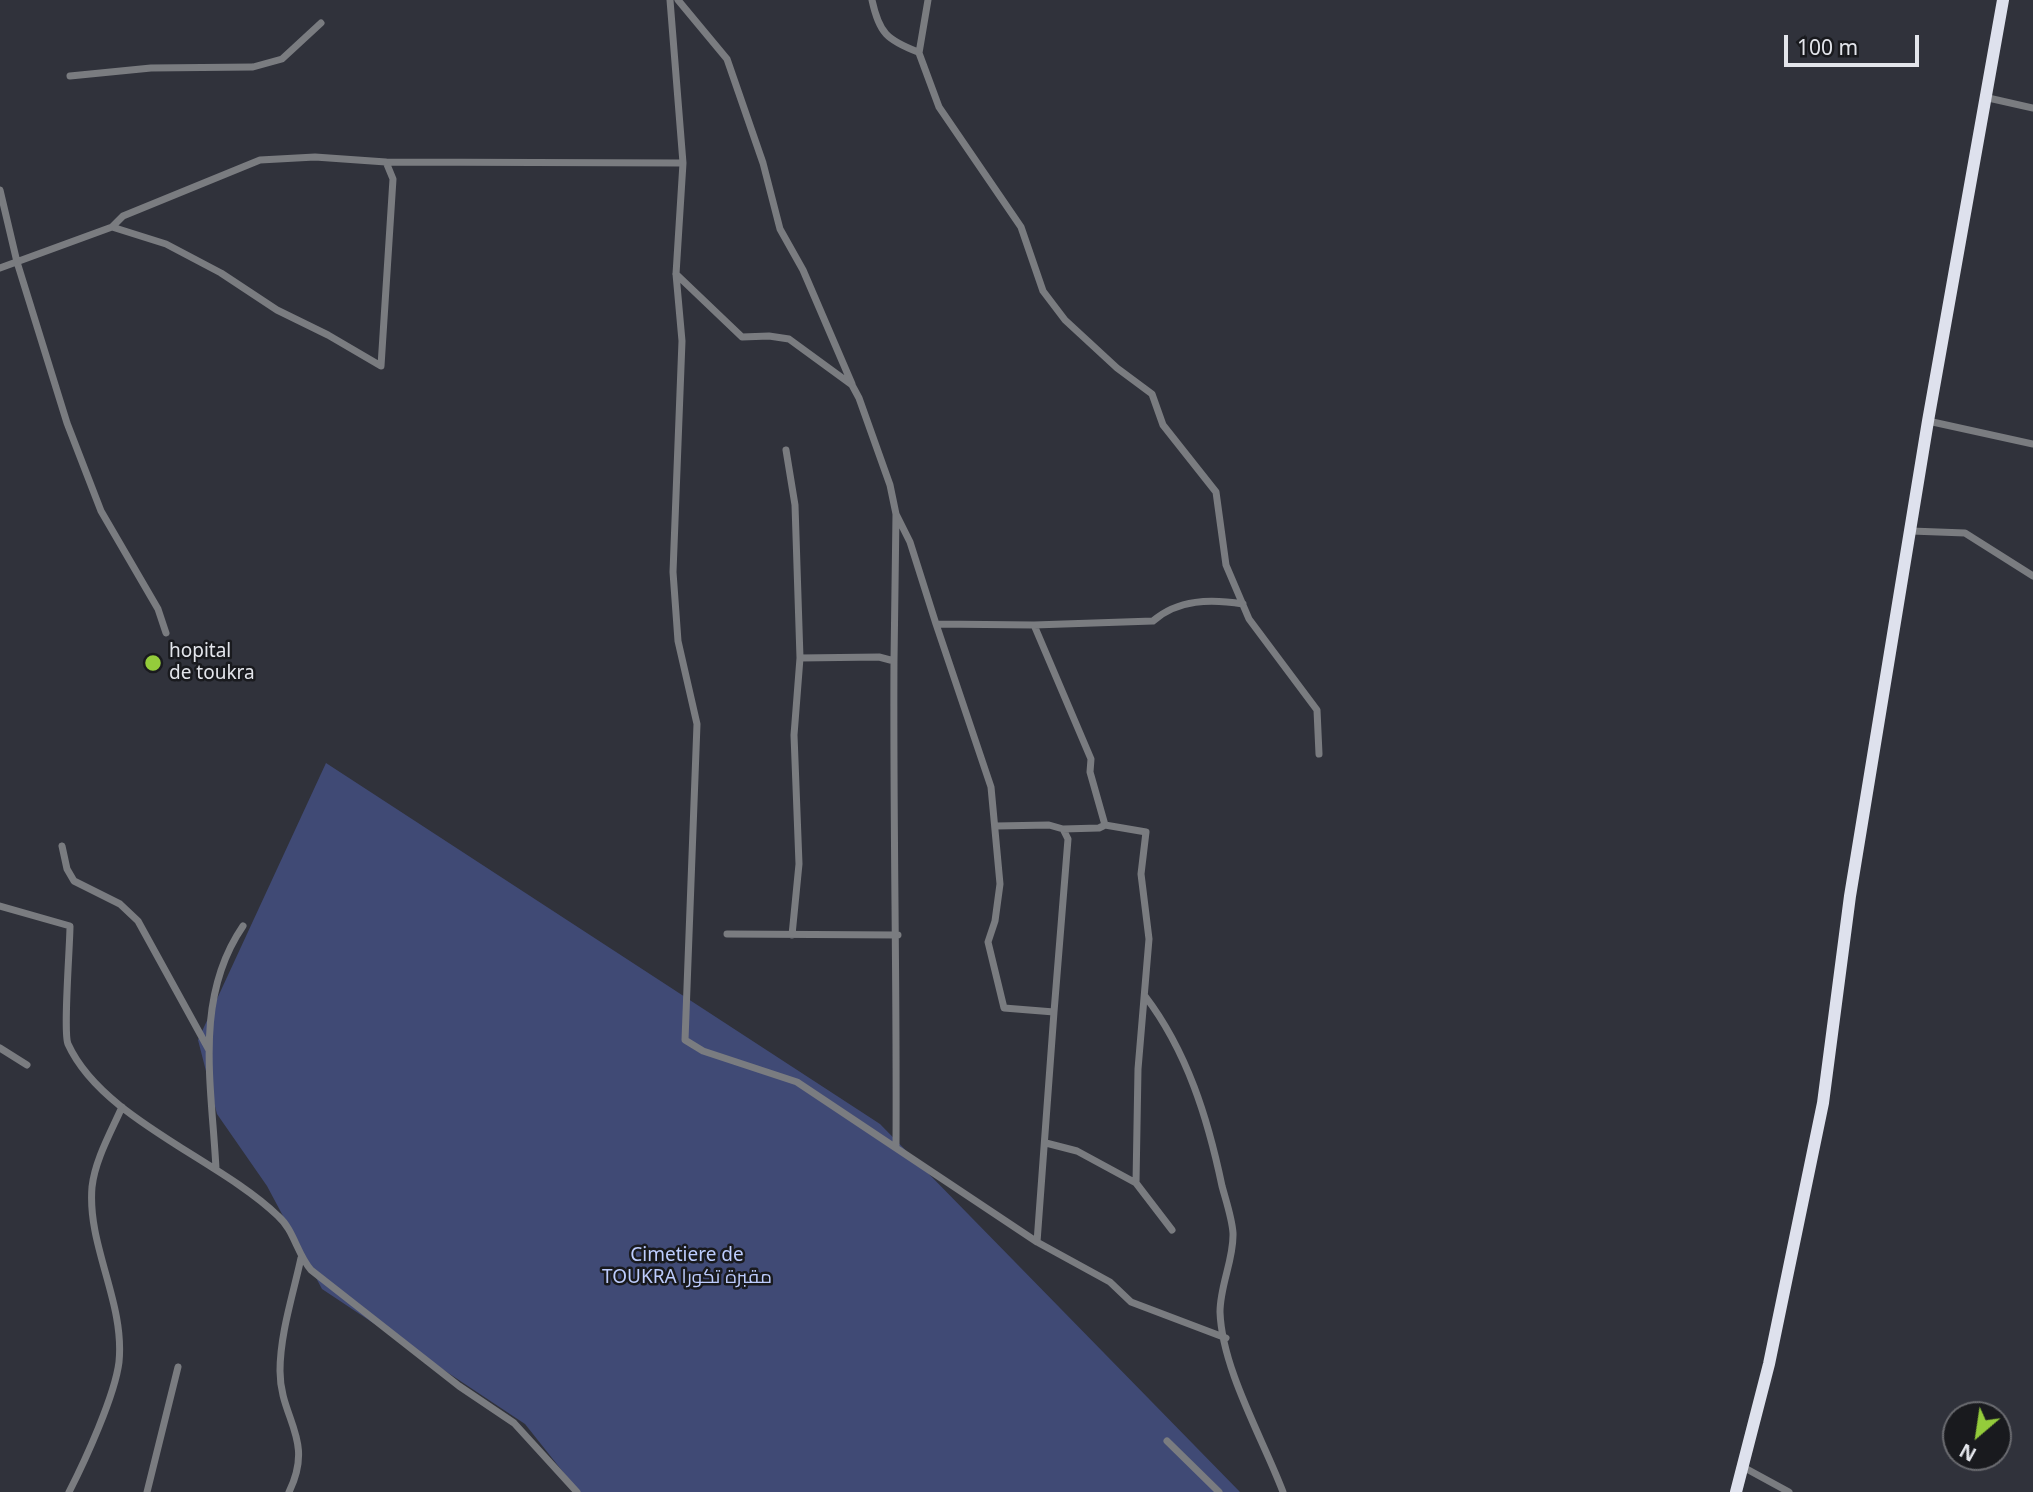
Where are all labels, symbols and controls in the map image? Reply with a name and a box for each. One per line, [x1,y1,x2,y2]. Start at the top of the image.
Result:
scale bar [1788,21,1923,65]
text: 100 m [1797,33,1858,61]
place label: hopital de toukra [169,641,255,685]
marker: hopital de toukra [143,653,163,673]
park label: Cimetiere de TOUKRA مقبرة تكورا [602,1245,772,1289]
north arrow [1942,1401,2012,1471]
text: N [1955,1438,1981,1468]

